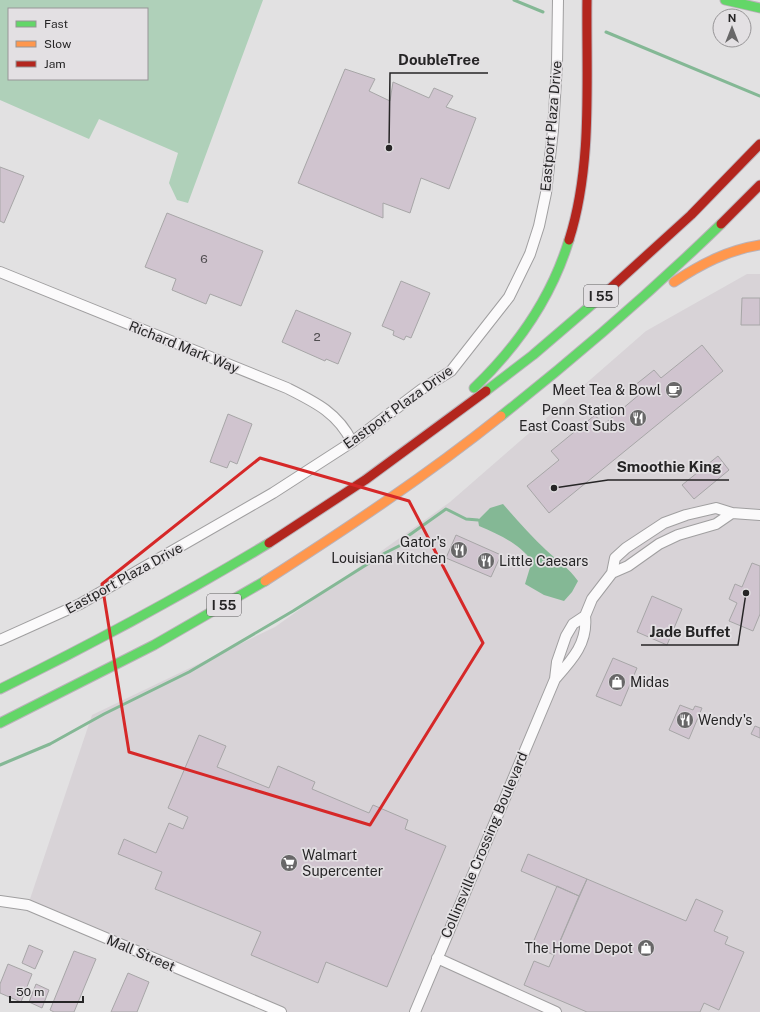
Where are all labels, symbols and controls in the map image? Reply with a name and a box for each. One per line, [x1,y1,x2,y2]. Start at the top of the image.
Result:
legend [8,8,148,80]
north arrow [712,8,752,48]
text: N [728,12,736,24]
text: Fast [44,17,69,31]
text: Slow [44,37,72,51]
callout: DoubleTree [390,46,488,73]
text: DoubleTree [398,51,480,68]
text: Jam [44,57,66,71]
street label: Eastport Plaza Drive [537,60,565,192]
house number: 6 [200,252,208,266]
road number: I 55 [584,285,618,307]
street label: Richard Mark Way [127,318,242,377]
house number: 2 [313,330,321,344]
street label: Eastport Plaza Drive [340,362,456,452]
cafe icon: Meet Tea & Bowl [664,380,684,400]
place label: Meet Tea & Bowl [552,382,661,398]
place label: Penn Station East Coast Subs [519,402,625,434]
restaurant icon: Penn Station East Coast Subs [628,408,648,428]
callout: Smoothie King [608,453,729,480]
text: Smoothie King [616,458,722,475]
place label: Gator's Louisiana Kitchen [331,534,446,566]
street label: Eastport Plaza Drive [63,539,185,617]
restaurant icon: Gator's Louisiana Kitchen [449,540,469,560]
restaurant icon: Little Caesars [476,551,496,571]
place label: Little Caesars [499,553,588,569]
road number: I 55 [207,594,241,616]
callout: Jade Buffet [641,618,738,645]
text: Jade Buffet [649,623,731,640]
shop icon: Midas [607,672,627,692]
place label: Midas [630,674,669,690]
restaurant icon: Wendy's [675,710,695,730]
place label: Wendy's [698,712,752,728]
street label: Collinsville Crossing Boulevard [437,750,531,940]
place label: Walmart Supercenter [302,847,383,879]
supermarket icon: Walmart Supercenter [279,853,299,873]
street label: Mall Street [104,931,178,975]
shop icon: The Home Depot [636,938,656,958]
place label: The Home Depot [524,940,633,956]
scale bar [10,978,83,1004]
text: 50 m [16,985,44,999]

